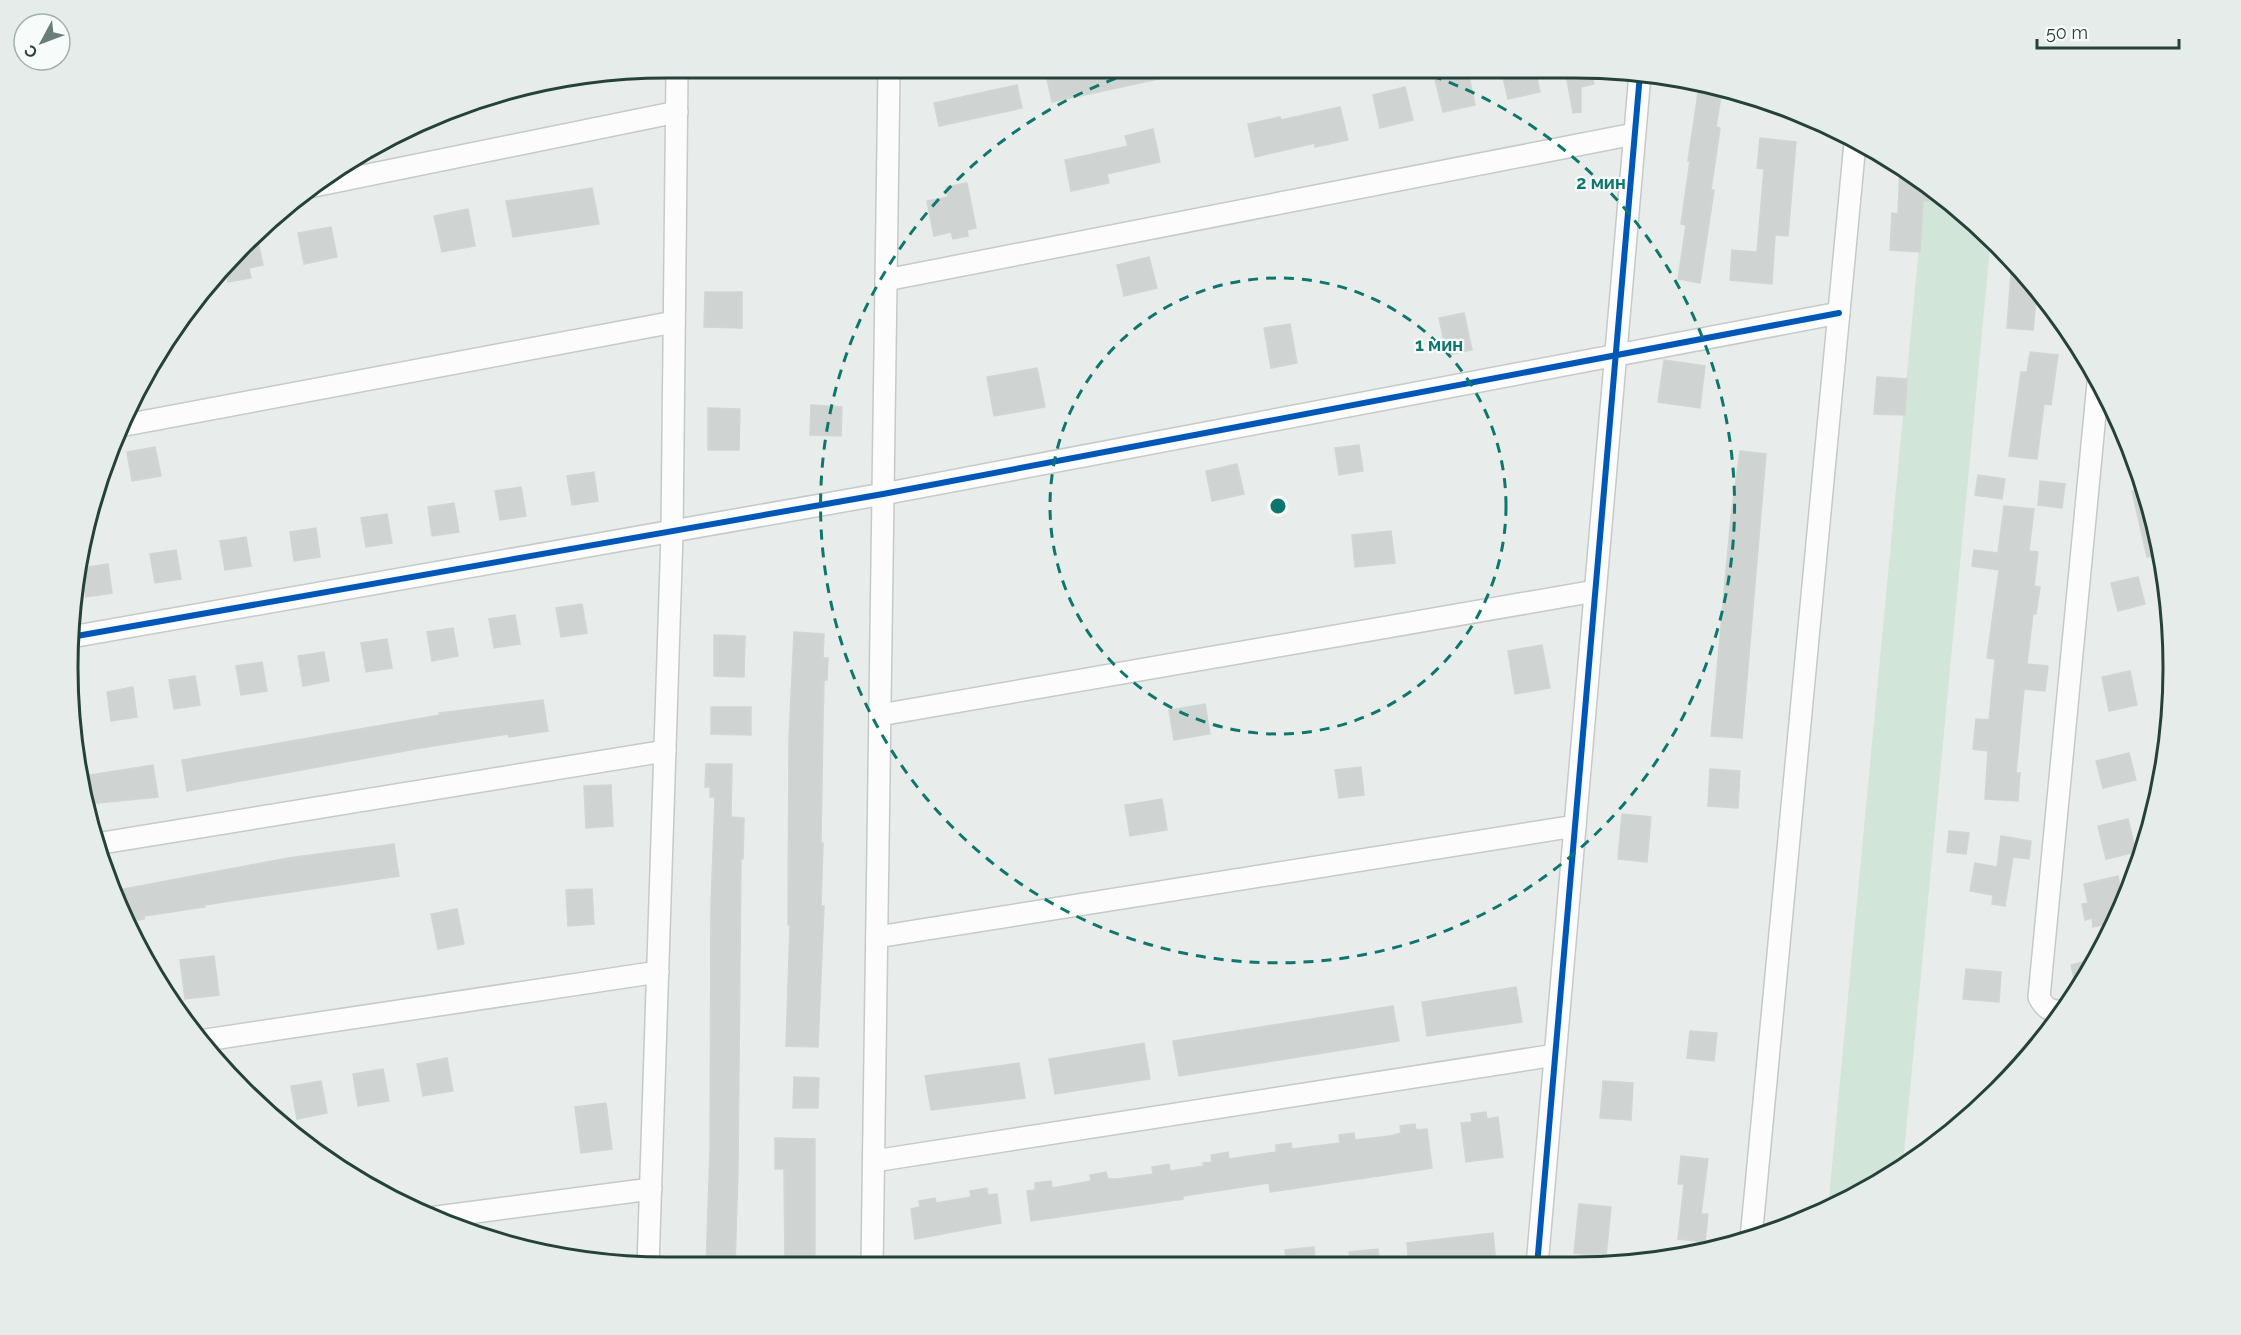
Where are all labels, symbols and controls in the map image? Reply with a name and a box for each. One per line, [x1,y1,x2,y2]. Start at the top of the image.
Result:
north arrow [12,12,72,72]
scale bar [2037,12,2180,50]
text: 50 m [2046,22,2088,43]
text: С [20,41,42,62]
text: 2 мин [1576,172,1626,193]
text: 1 мин [1415,334,1463,355]
centre of rings [1268,496,1288,516]

